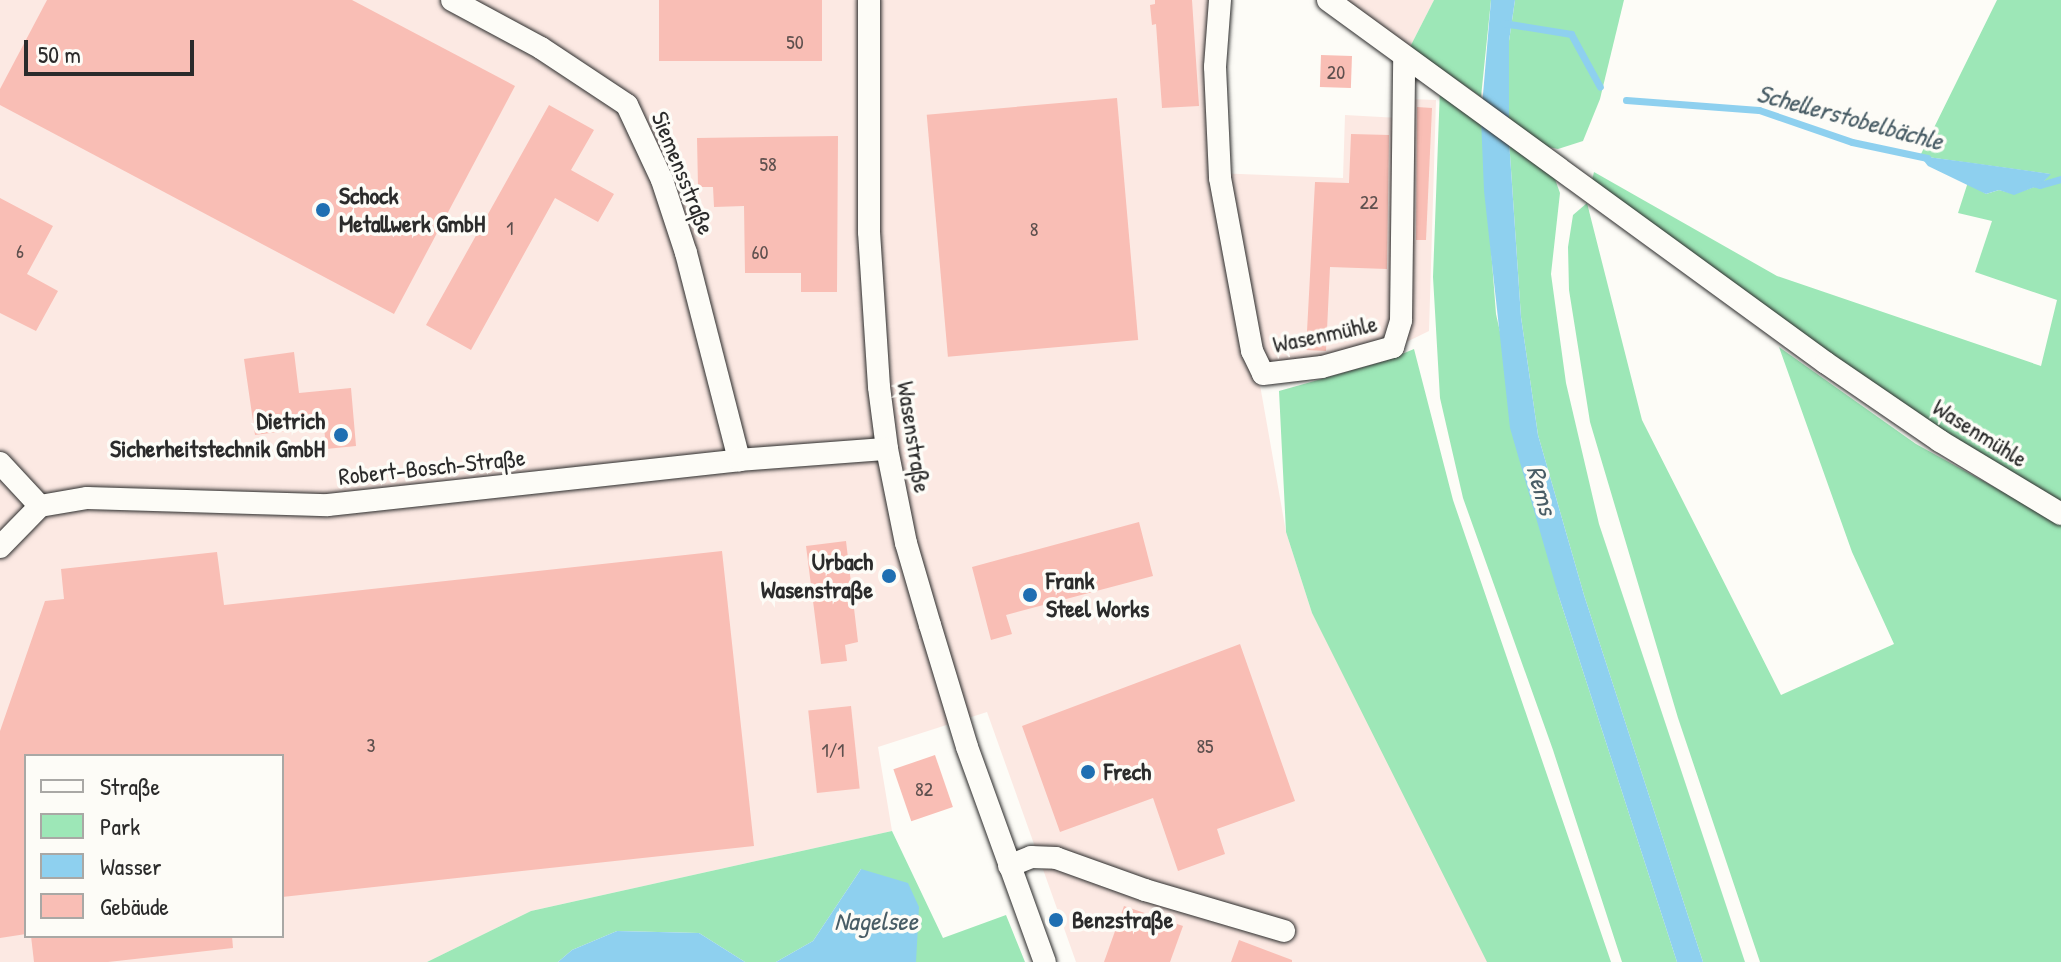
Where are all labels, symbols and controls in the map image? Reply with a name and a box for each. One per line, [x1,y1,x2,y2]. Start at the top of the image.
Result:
scale bar [28,24,198,74]
house number: 50 [786,29,804,53]
text: 50 m [38,38,81,70]
house number: 20 [1327,59,1345,83]
water label: Schellerstobelbächle [1754,77,1946,157]
street label: Siemensstraße [645,107,721,239]
house number: 58 [759,151,777,175]
place label: Schock Metallwerk GmbH [339,182,485,238]
house number: 22 [1360,189,1378,213]
marker: Schock Metallwerk GmbH [314,201,332,219]
house number: 1 [506,215,514,239]
house number: 8 [1030,216,1038,240]
house number: 6 [16,238,24,262]
house number: 60 [752,239,768,263]
street label: Wasenmühle [1270,309,1380,359]
street label: Wasenstraße [891,379,937,495]
street label: Wasenmühle [1928,393,2032,473]
place label: Dietrich Sicherheitstechnik GmbH [110,407,325,463]
marker: Dietrich Sicherheitstechnik GmbH [332,426,350,444]
street label: Robert-Bosch-Straße [337,443,527,491]
water label: Rems [1520,462,1564,518]
place label: Urbach Wasenstraße [761,548,873,604]
marker: Urbach Wasenstraße [880,567,898,585]
place label: Frank Steel Works [1046,567,1149,623]
marker: Frank Steel Works [1021,586,1039,604]
house number: 3 [367,732,375,756]
house number: 85 [1196,733,1214,757]
house number: 1/1 [822,737,844,761]
legend [24,754,284,938]
place label: Frech [1104,758,1151,786]
marker: Frech [1079,763,1097,781]
text: Straße [100,770,160,802]
house number: 82 [915,776,933,800]
text: Park [100,810,140,842]
text: Wasser [100,850,161,882]
text: Gebäude [100,890,169,922]
water label: Nagelsee [834,905,918,937]
place label: Benzstraße [1072,906,1173,934]
marker: Benzstraße [1047,911,1065,929]

